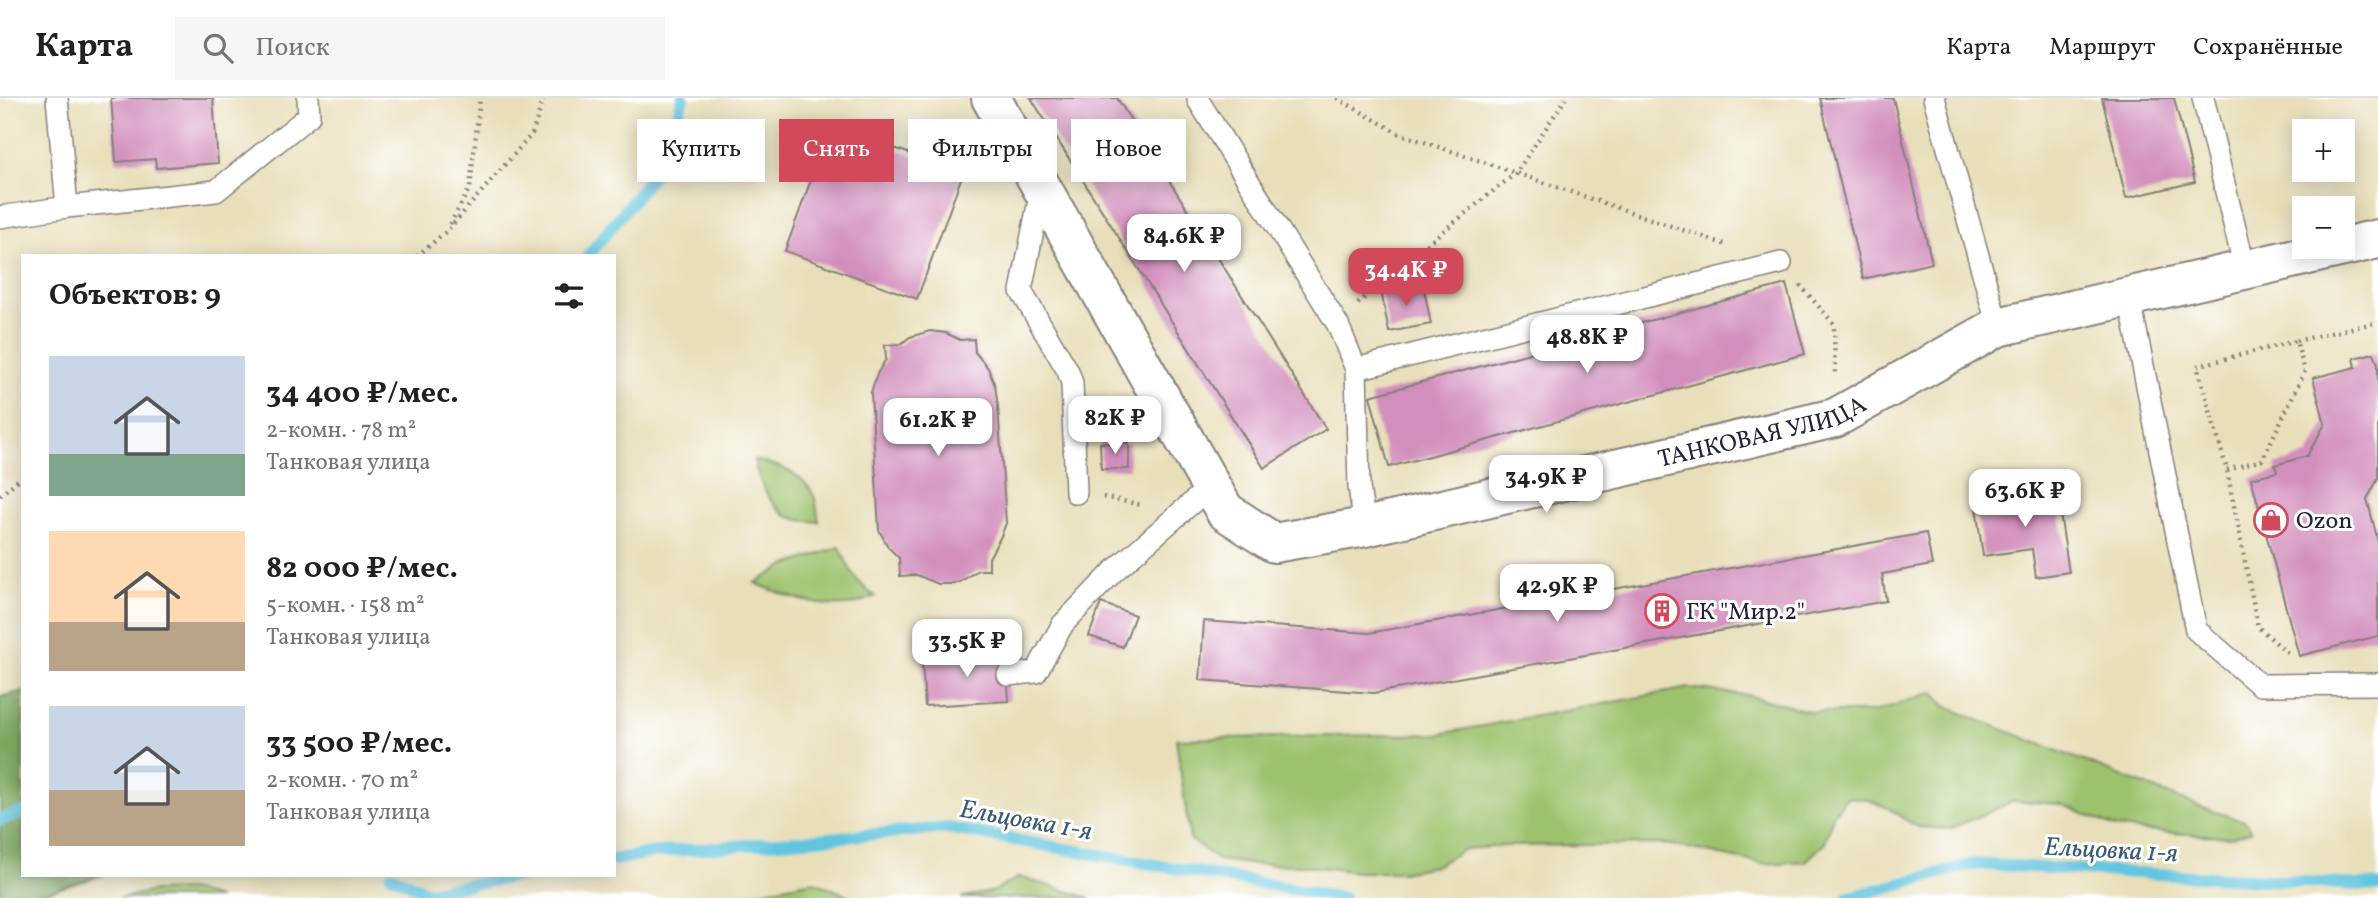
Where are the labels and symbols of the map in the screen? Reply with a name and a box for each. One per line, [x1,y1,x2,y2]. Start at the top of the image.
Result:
pin: 84.6K ₽ [1119,214,1249,274]
pin: 34.4K ₽ [1341,248,1471,308]
pin: 48.8K ₽ [1522,316,1652,375]
street label: ТАНКОВАЯ УЛИЦА [1655,389,1873,478]
pin: 82K ₽ [1066,396,1164,456]
pin: 61.2K ₽ [873,398,1003,458]
pin: 34.9K ₽ [1481,456,1611,515]
pin: 63.6K ₽ [1960,470,2090,529]
shop icon: Ozon [2252,501,2290,539]
place label: Ozon [2296,505,2353,539]
pin: 42.9K ₽ [1492,564,1622,624]
building icon: ГК "Мир.2" [1643,592,1681,630]
place label: ГК "Мир.2" [1686,596,1805,630]
pin: 33.5K ₽ [902,620,1032,679]
water label: Ельцовка 1-я [956,792,1095,850]
water label: Ельцовка 1-я [2043,830,2179,872]

